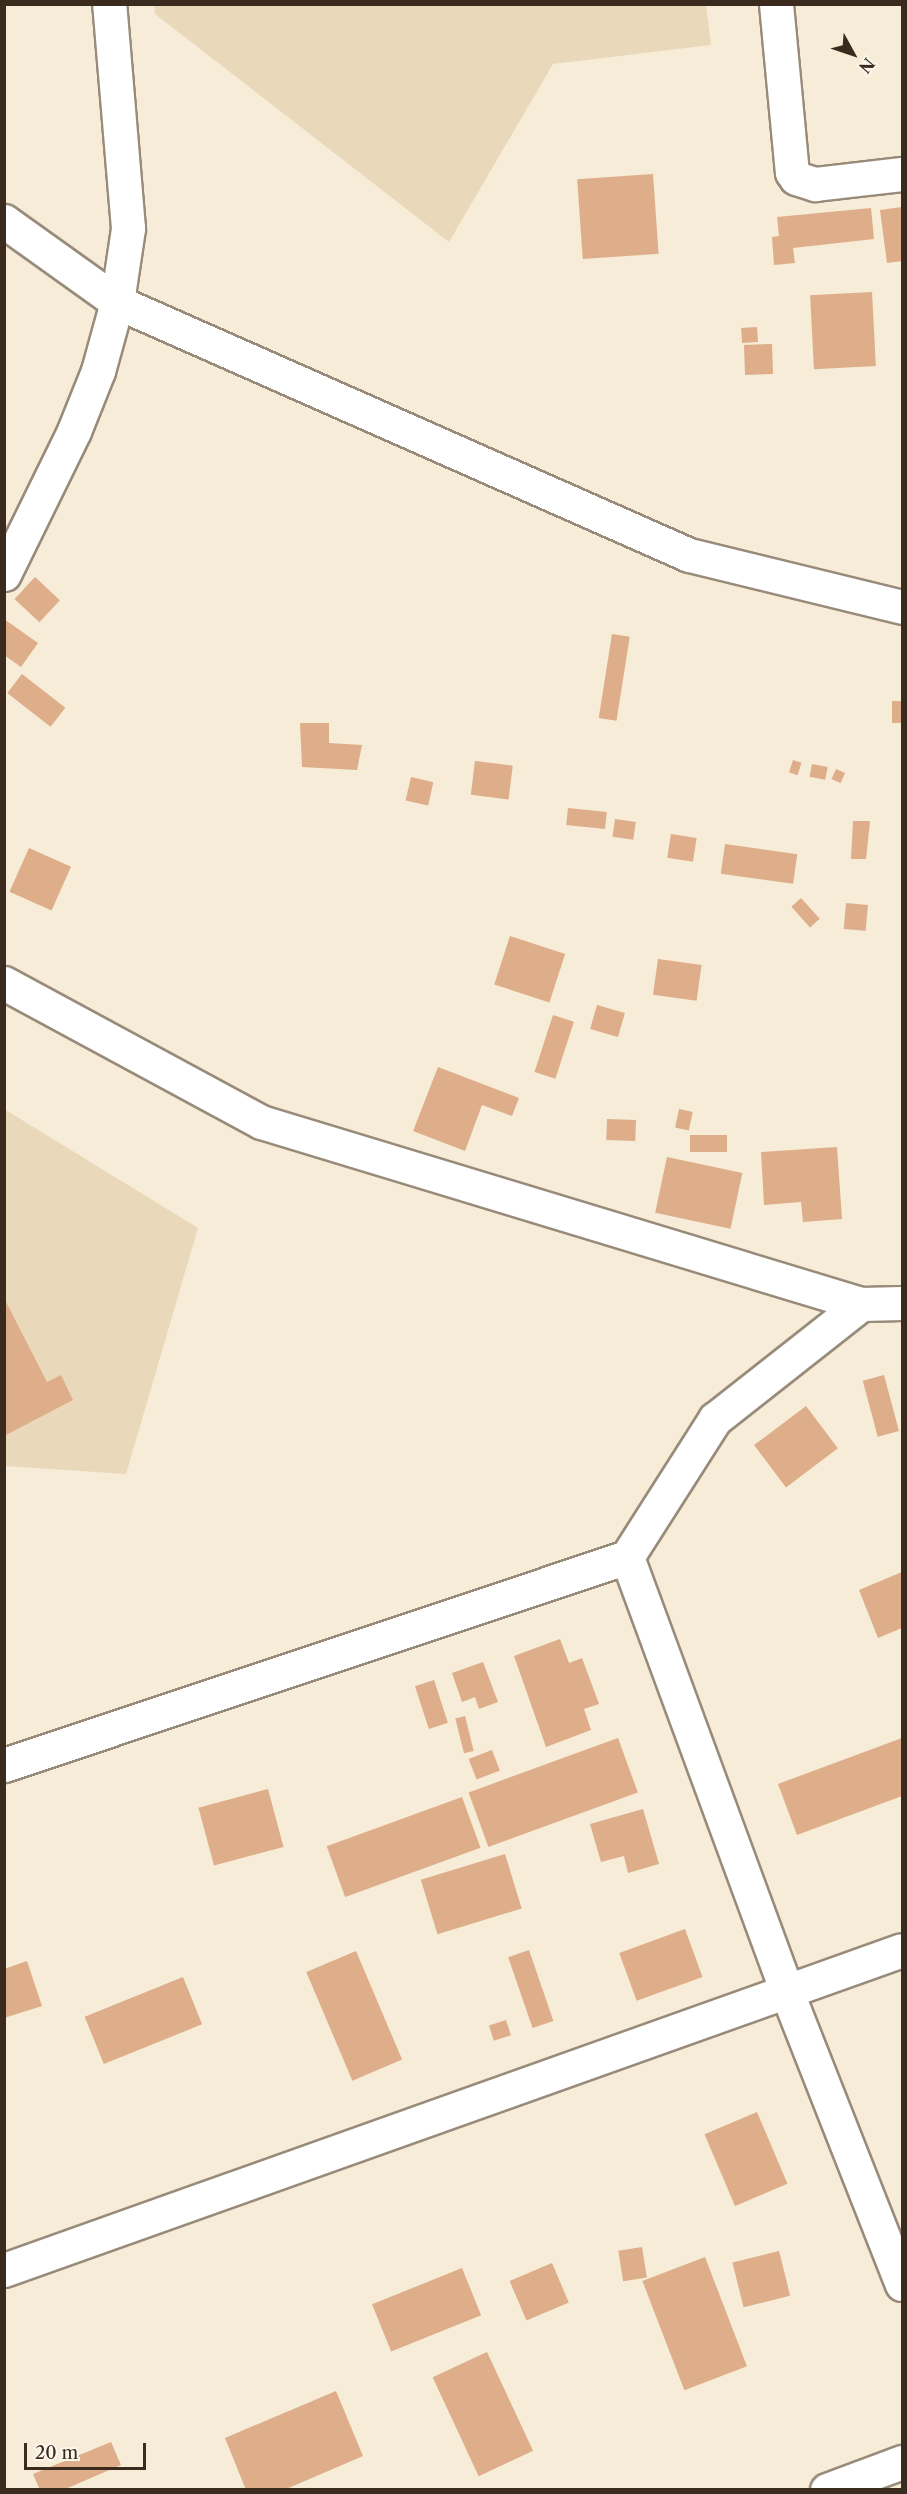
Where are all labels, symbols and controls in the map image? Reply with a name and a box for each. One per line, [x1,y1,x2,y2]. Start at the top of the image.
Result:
north arrow [823,24,883,84]
text: N [855,54,879,77]
scale bar [27,2431,148,2469]
text: 20 m [35,2442,78,2464]

